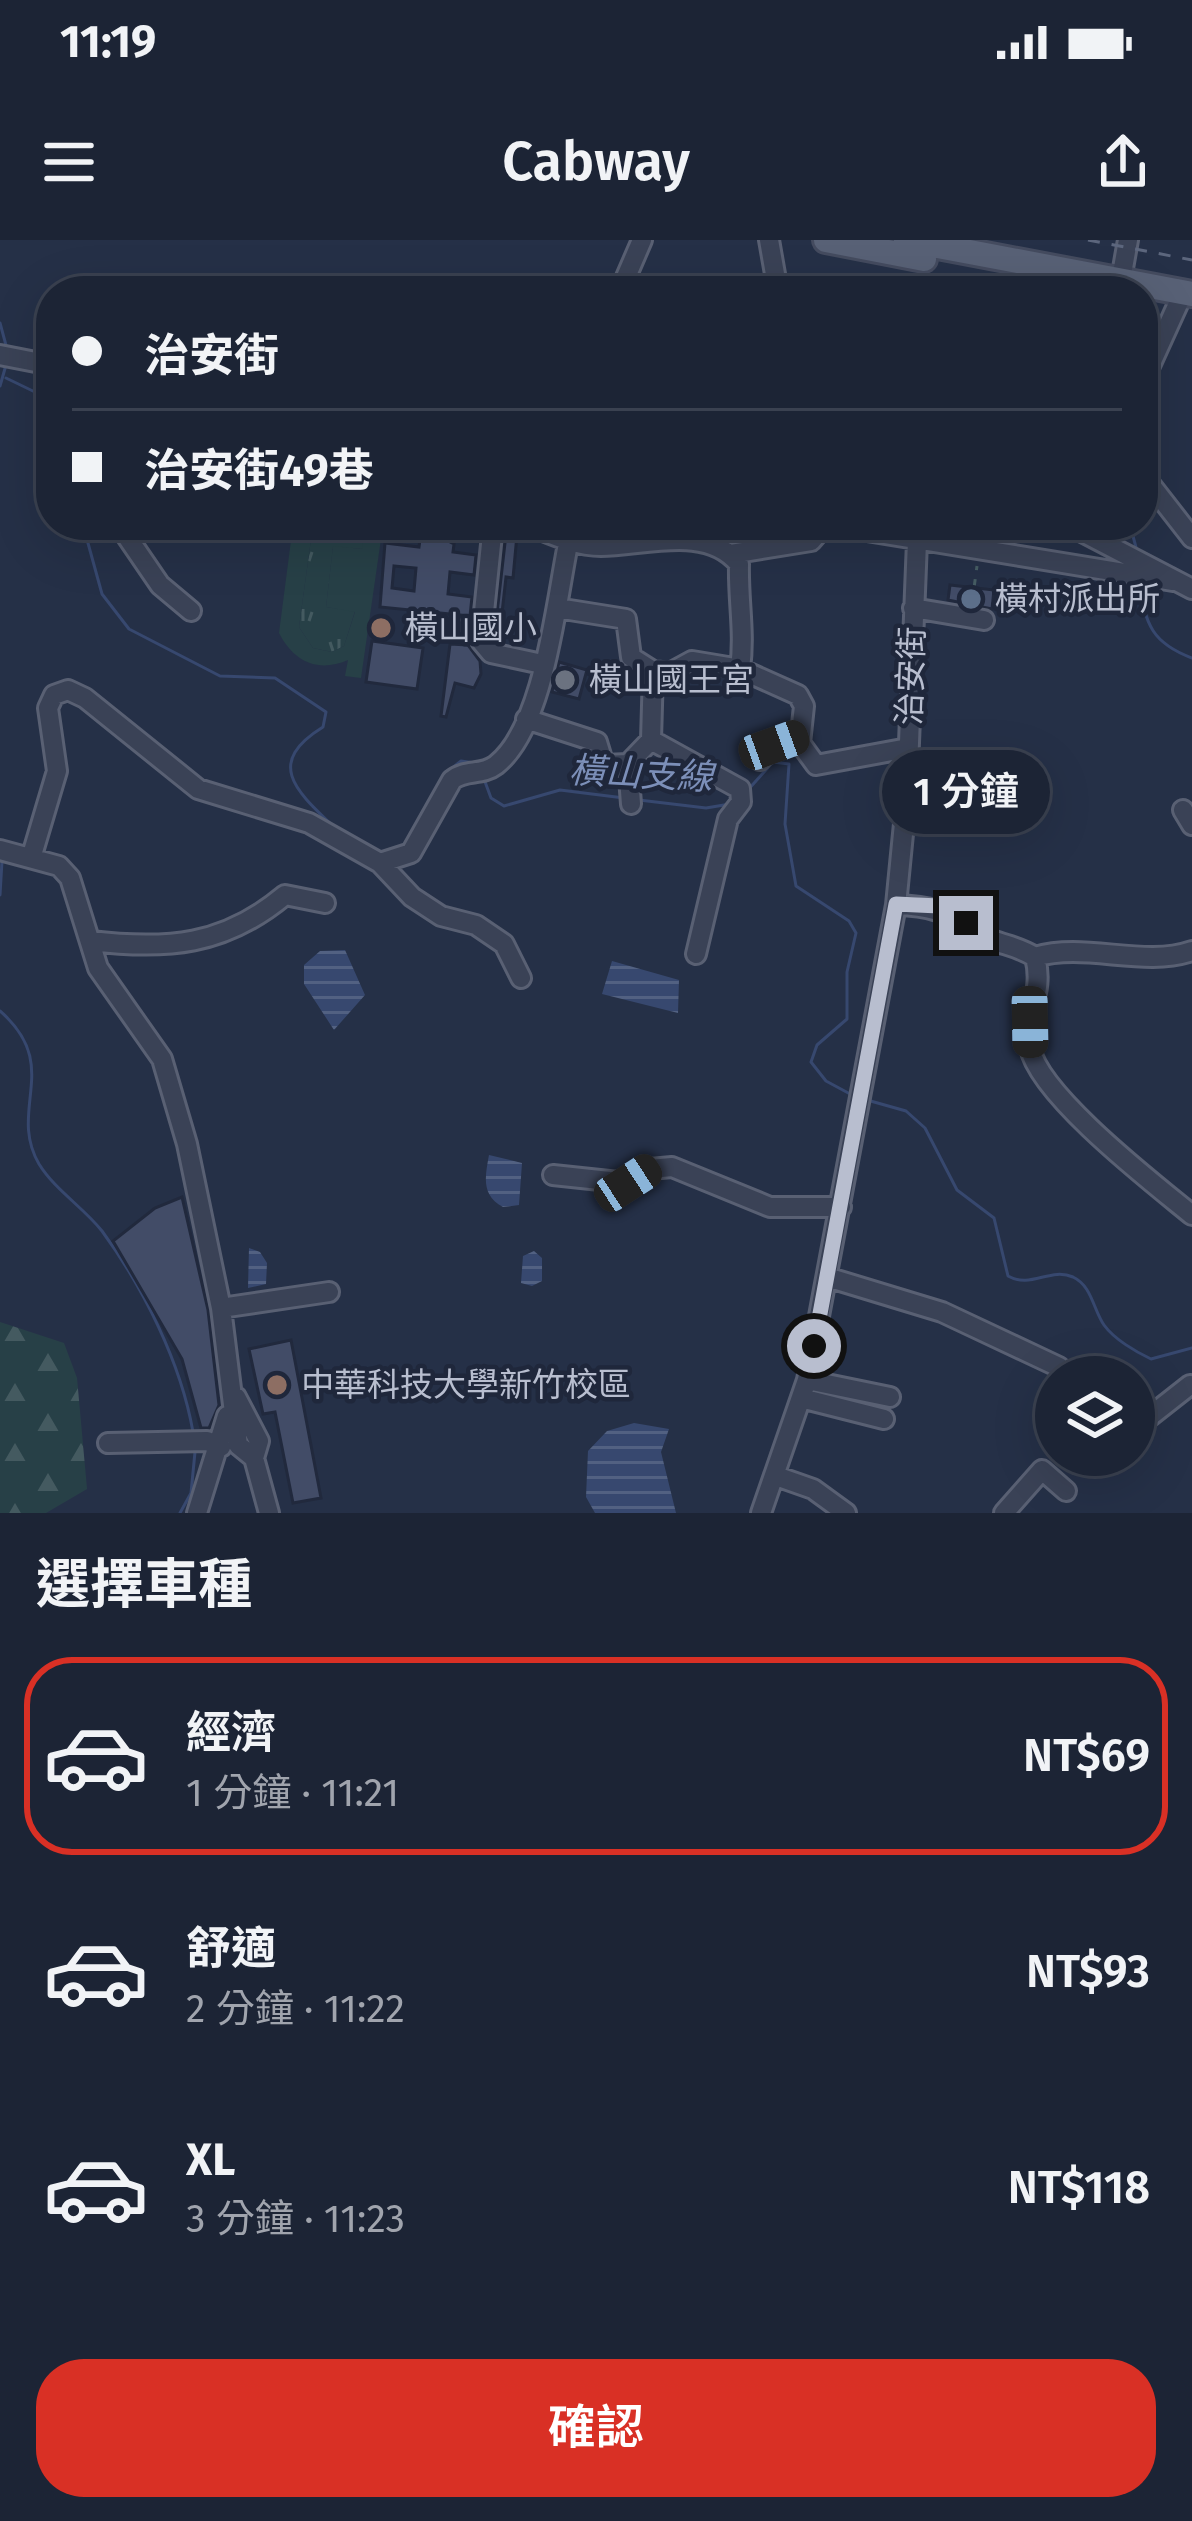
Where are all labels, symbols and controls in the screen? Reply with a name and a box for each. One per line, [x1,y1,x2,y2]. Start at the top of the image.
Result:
text: 11:19 [60,15,156,69]
icon: menu [36,129,102,195]
icon: share [1090,129,1156,195]
text: Cabway [502,130,690,194]
text: 治安街 [144,329,279,383]
text: 治安街49巷 [144,444,374,498]
place label: 橫村派出所 [995,579,1160,619]
marker: 橫村派出所 [958,586,984,612]
place label: 橫山國小 [405,608,537,648]
marker: 橫山國小 [368,615,394,641]
street label: 治安街 [889,626,933,726]
place label: 橫山國王宮 [589,660,754,700]
marker: 橫山國王宮 [552,667,578,693]
car [734,716,814,774]
water label: 橫山支線 [568,748,718,800]
callout: 1 分鐘 [882,749,1050,833]
text: 1 分鐘 [913,769,1019,815]
route end [939,896,993,950]
car [1011,986,1049,1058]
car [588,1148,668,1218]
route start [787,1319,841,1373]
map controls [1035,1356,1155,1476]
button: layers [1035,1356,1155,1476]
place label: 中華科技大學新竹校區 [301,1365,631,1405]
marker: 中華科技大學新竹校區 [264,1372,290,1398]
text: 選擇車種 [36,1553,252,1617]
icon: car [42,1702,150,1810]
text: 經濟 [186,1706,276,1760]
text: NT$69 [1023,1729,1150,1783]
text: 1 分鐘 · 11:21 [186,1770,399,1816]
icon: car [42,1918,150,2026]
text: 舒適 [186,1922,276,1976]
text: NT$93 [1026,1945,1150,1999]
text: 2 分鐘 · 11:22 [186,1986,405,2032]
text: XL [186,2133,235,2187]
icon: car [42,2134,150,2242]
text: NT$118 [1008,2161,1150,2215]
text: 3 分鐘 · 11:23 [186,2196,405,2242]
button: 確認 [36,2359,1156,2497]

